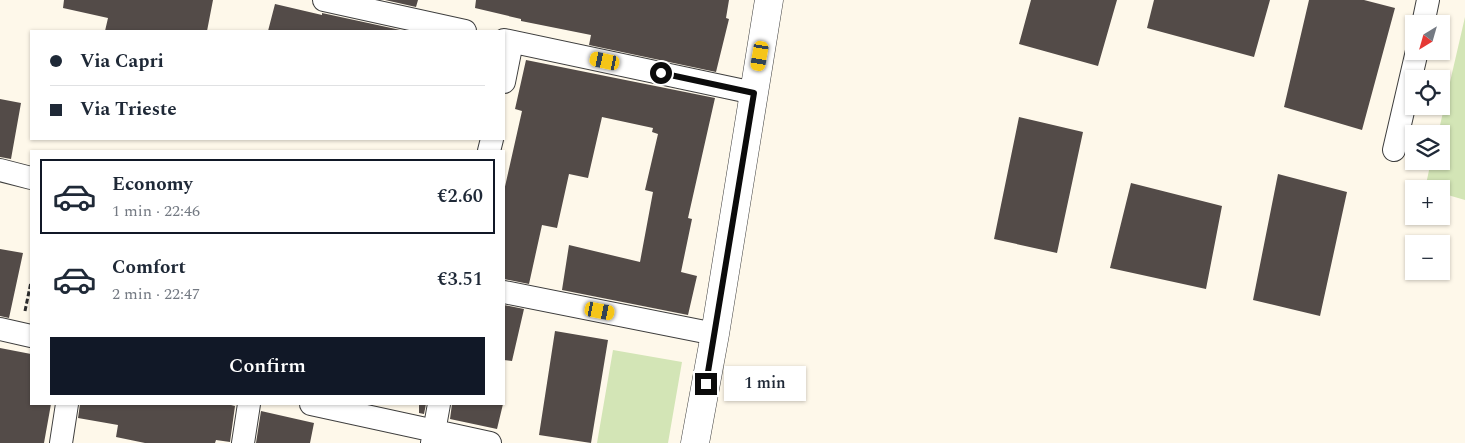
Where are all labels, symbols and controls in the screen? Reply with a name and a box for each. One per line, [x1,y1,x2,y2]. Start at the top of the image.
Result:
north arrow [1405,15,1450,60]
map controls [1405,15,1450,280]
car [750,40,769,72]
text: Via Capri [80,47,164,76]
car [588,51,621,71]
route start [650,62,672,84]
button: locate [1405,70,1450,115]
text: Via Trieste [80,95,177,124]
button: layers [1405,125,1450,170]
text: Economy [112,170,193,199]
icon: car [52,174,97,219]
button: + [1405,180,1450,225]
text: €2.60 [437,182,483,211]
text: 1 min · 22:46 [112,199,200,223]
button: − [1405,235,1450,280]
text: Comfort [112,253,186,282]
icon: car [52,257,97,302]
text: €3.51 [437,265,483,294]
text: 2 min · 22:47 [112,282,200,306]
car [583,301,616,321]
button: Confirm [50,337,485,395]
callout: 1 min [724,366,806,402]
text: 1 min [744,371,786,395]
route end [695,373,717,395]

